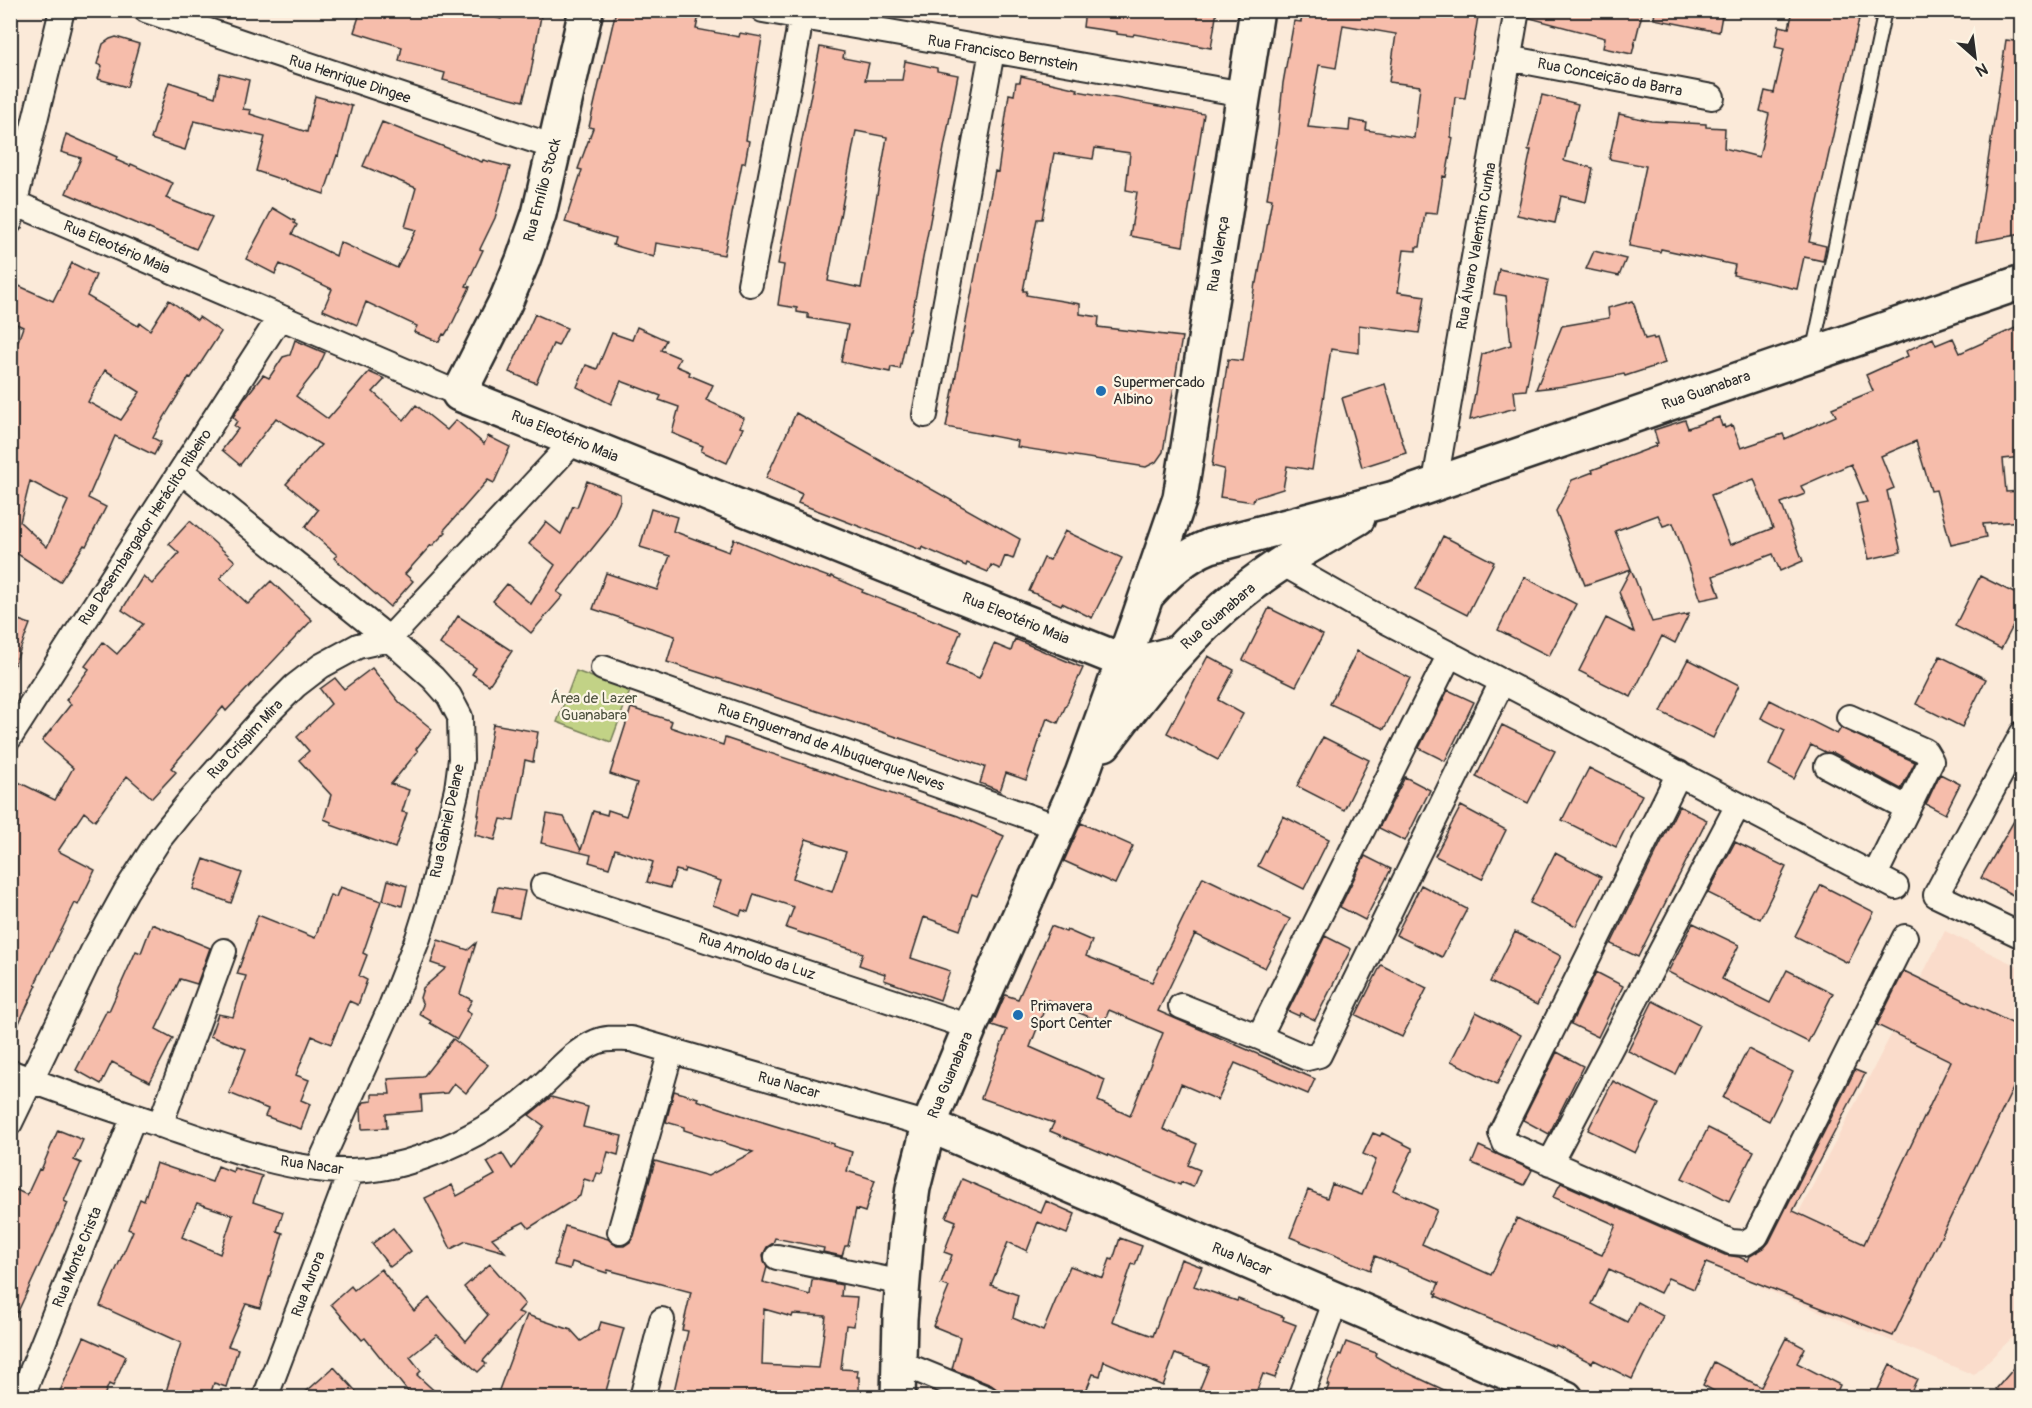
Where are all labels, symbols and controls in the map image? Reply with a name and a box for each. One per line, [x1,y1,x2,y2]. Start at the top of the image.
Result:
north arrow [1945,27,2005,87]
street label: Rua Francisco Bernstein [926,31,1080,76]
street label: Rua Henrique Dingee [287,51,414,108]
street label: Rua Conceição da Barra [1536,54,1684,101]
text: N [1972,58,1991,81]
street label: Rua Emílio Stock [520,136,566,244]
street label: Rua Álvaro Valentim Cunha [1452,161,1501,331]
street label: Rua Valença [1203,215,1234,293]
street label: Rua Eleotério Maia [61,216,173,278]
street label: Rua Guanabara [1659,366,1753,415]
place label: Supermercado Albino [1113,373,1205,409]
marker: Supermercado Albino [1094,384,1108,398]
street label: Rua Eleotério Maia [508,406,621,467]
street label: Rua Desembargador Heráclito Ribeiro [75,426,216,629]
street label: Rua Guanabara [1177,579,1260,654]
street label: Rua Eleotério Maia [959,588,1072,649]
park label: Área de Lazer Guanabara [551,689,638,725]
street label: Rua Crispim Mira [204,695,287,783]
street label: Rua Enguerrand de Albuquerque Neves [715,700,947,795]
street label: Rua Gabriel Delane [426,762,469,880]
street label: Rua Arnoldo da Luz [696,929,818,984]
place label: Primavera Sport Center [1030,997,1113,1033]
marker: Primavera Sport Center [1011,1008,1025,1022]
street label: Rua Guanabara [924,1029,977,1122]
street label: Rua Nacar [756,1068,823,1104]
street label: Rua Nacar [279,1152,345,1179]
street label: Rua Monte Crista [49,1204,106,1310]
street label: Rua Nacar [1209,1238,1275,1281]
street label: Rua Aurora [287,1249,330,1320]

